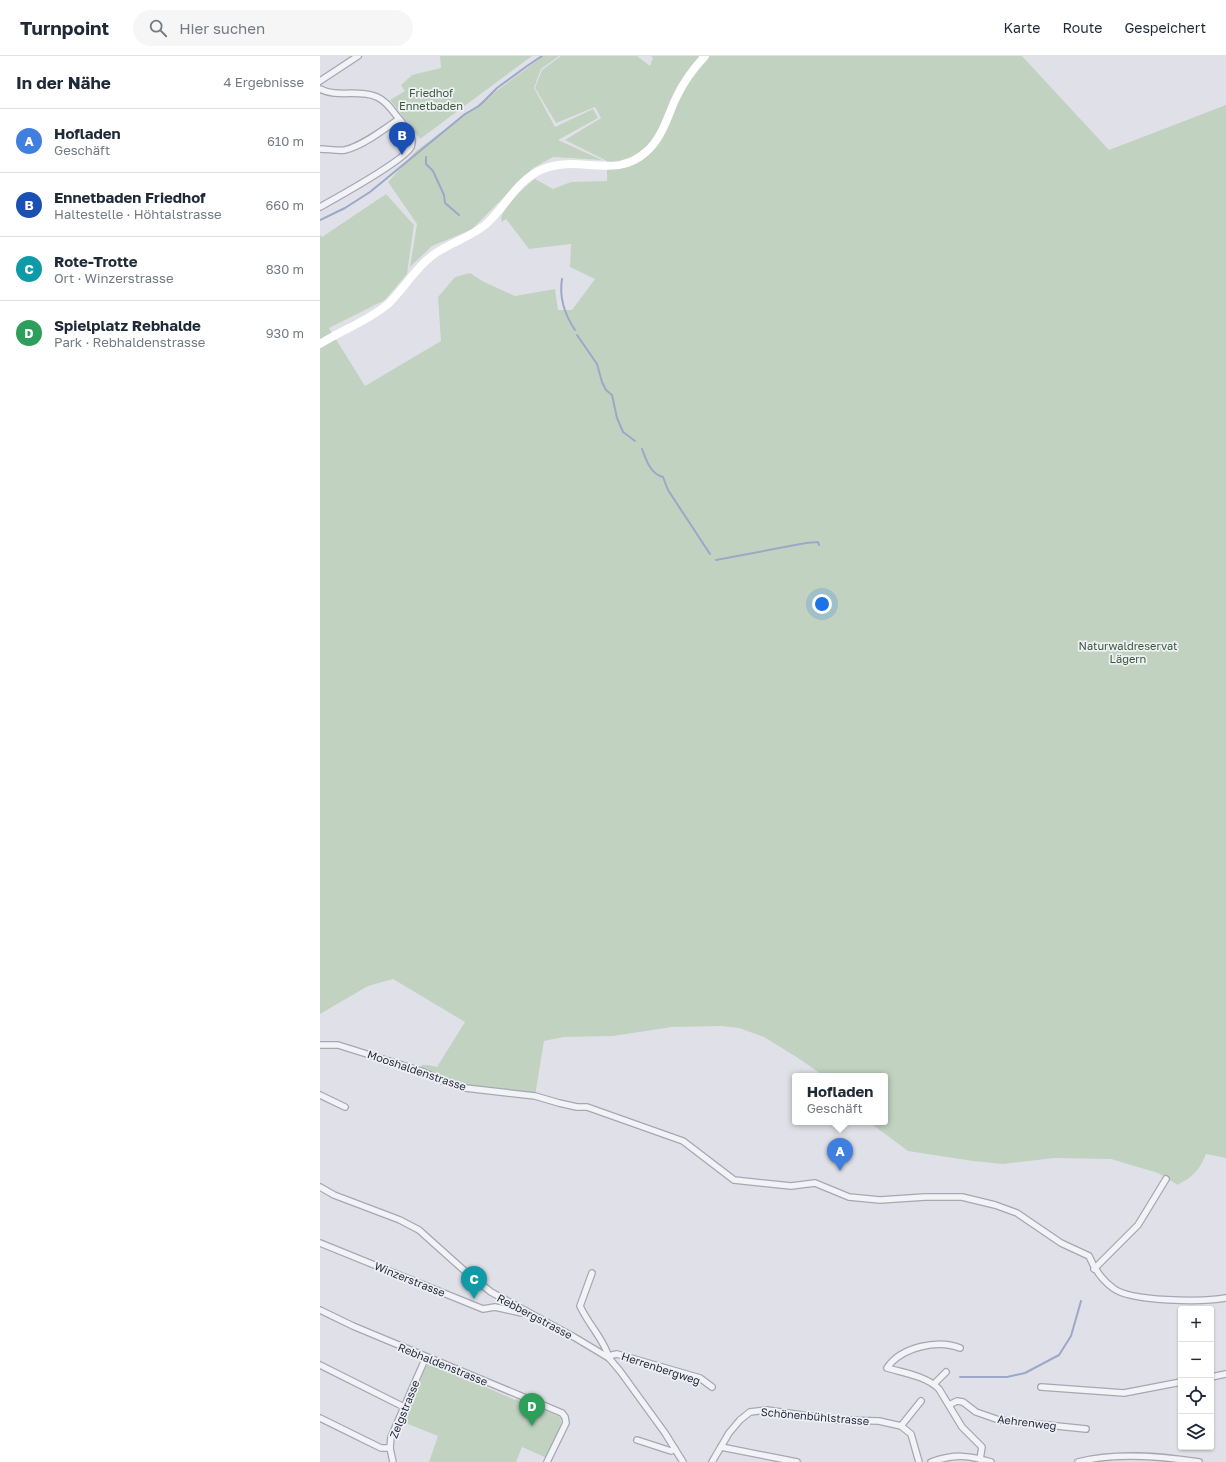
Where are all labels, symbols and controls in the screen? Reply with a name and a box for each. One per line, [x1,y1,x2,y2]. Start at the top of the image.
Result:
search box [133,10,413,46]
text: Turnpoint [20,16,109,39]
icon: search [147,17,169,39]
text: Hier suchen [179,19,265,37]
text: Karte [1004,19,1040,36]
text: Route [1062,19,1102,36]
text: Gespeichert [1124,19,1206,36]
text: In der Nähe [16,72,111,93]
text: 4 Ergebnisse [224,74,304,90]
park label: Friedhof Ennetbaden [399,86,463,112]
pin: B [389,122,415,155]
text: Hofladen [54,124,121,142]
text: A [24,133,34,149]
text: 610 m [267,133,304,149]
text: Geschäft [54,142,110,158]
text: Ennetbaden Friedhof [54,188,206,206]
text: B [24,197,34,213]
text: 660 m [265,197,304,213]
text: Haltestelle · Höhtalstrasse [54,206,222,222]
text: Rote-Trotte [54,252,138,270]
text: C [24,261,34,277]
text: 830 m [266,261,304,277]
text: Ort · Winzerstrasse [54,270,173,286]
text: Spielplatz Rebhalde [54,316,201,334]
text: D [24,325,34,341]
text: 930 m [266,325,304,341]
text: Park · Rebhaldenstrasse [54,334,205,350]
your location [812,594,832,614]
park label: Naturwaldreservat Lägern [1079,639,1177,665]
street label: Mooshaldenstrasse [366,1047,468,1093]
popup [792,1073,888,1125]
text: Hofladen [807,1082,873,1100]
text: Geschäft [807,1100,863,1116]
pin: A [827,1138,853,1171]
street label: Winzerstrasse [373,1259,447,1299]
pin: C [461,1266,487,1299]
street label: Rebbergstrasse [495,1291,575,1341]
map controls [1178,1306,1214,1450]
button: + [1178,1306,1214,1342]
street label: Rebhaldenstrasse [396,1340,490,1388]
button: − [1178,1342,1214,1378]
street label: Herrenbergweg [620,1349,702,1387]
street label: Zelgstrasse [386,1378,422,1440]
button: locate [1178,1378,1214,1414]
pin: D [519,1393,545,1426]
street label: Schönenbühlstrasse [760,1405,870,1427]
street label: Aehrenweg [997,1412,1057,1432]
button: layers [1178,1414,1214,1450]

